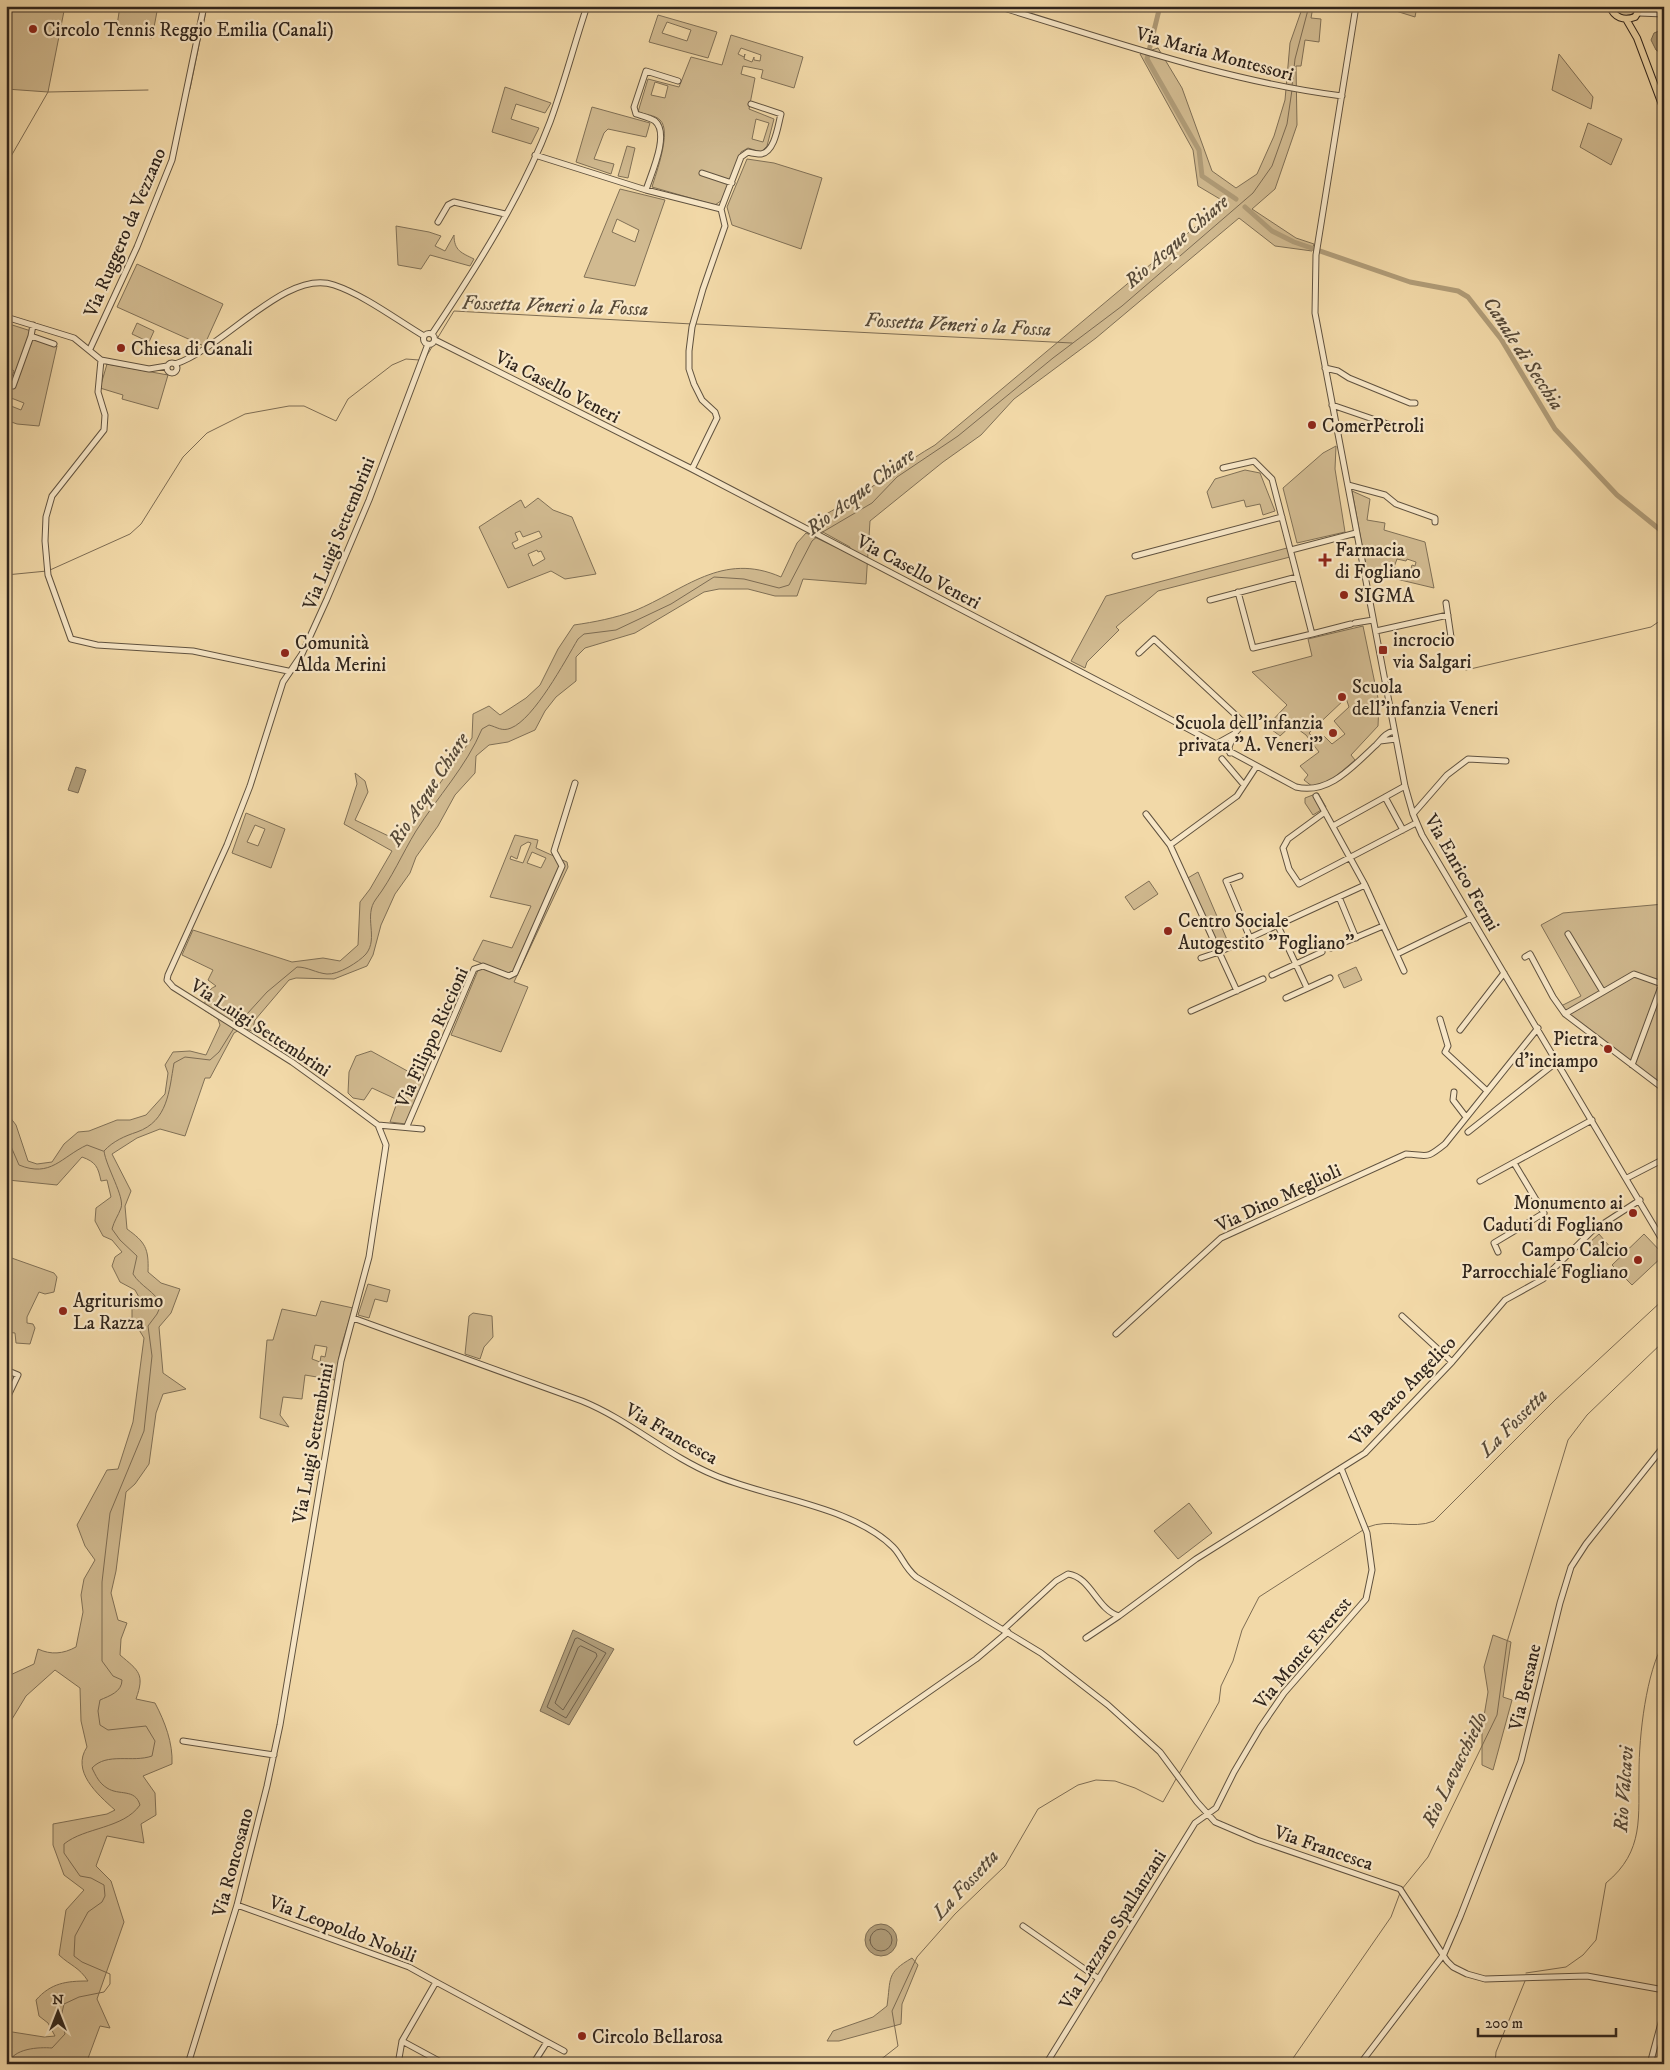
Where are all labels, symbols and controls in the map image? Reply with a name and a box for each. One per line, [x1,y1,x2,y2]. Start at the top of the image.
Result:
place label: Circolo Tennis Reggio Emilia (Canali) [43,19,334,42]
street label: Via Maria Montessori [1132,22,1296,87]
marker: Circolo Tennis Reggio Emilia (Canali) [27,23,39,35]
street label: Via Ruggero da Vezzano [79,144,171,322]
water label: Rio Acque Chiare [1119,189,1235,295]
water label: Fossetta Veneri o la Fossa [461,291,649,322]
water label: Canale di Secchia [1477,292,1569,415]
water label: Fossetta Veneri o la Fossa [864,308,1052,343]
place label: Chiesa di Canali [131,338,253,361]
marker: Chiesa di Canali [115,342,127,354]
street label: Via Casello Veneri [490,346,624,429]
place label: ComerPetroli [1322,415,1424,438]
marker: ComerPetroli [1306,419,1318,431]
water label: Rio Acque Chiare [801,442,921,542]
street label: Via Luigi Settembrini [298,454,381,614]
street label: Via Casello Veneri [851,530,984,615]
place label: Farmacia di Fogliano [1335,539,1421,584]
marker: Farmacia di Fogliano [1319,554,1331,566]
place label: SIGMA [1354,585,1415,608]
marker: SIGMA [1338,589,1350,601]
place label: incrocio via Salgari [1392,629,1472,674]
place label: Comunità Alda Merini [295,632,386,677]
marker: incrocio via Salgari [1377,644,1389,656]
marker: Comunità Alda Merini [279,647,291,659]
place label: Scuola dell'infanzia Veneri [1352,676,1498,721]
marker: Scuola dell'infanzia Veneri [1336,691,1348,703]
place label: Scuola dell'infanzia privata "A. Veneri" [1175,712,1323,757]
water label: Rio Acque Chiare [383,727,476,852]
marker: Scuola dell'infanzia privata "A. Veneri" [1327,727,1339,739]
street label: Via Enrico Fermi [1418,809,1504,935]
place label: Centro Sociale Autogestito "Fogliano" [1178,910,1355,955]
marker: Centro Sociale Autogestito "Fogliano" [1162,925,1174,937]
street label: Via Filippo Riccioni [391,964,474,1112]
street label: Via Luigi Settembrini [185,974,335,1082]
place label: Pietra d'inciampo [1515,1028,1598,1073]
marker: Pietra d'inciampo [1602,1043,1614,1055]
street label: Via Dino Meglioli [1211,1159,1345,1238]
place label: Monumento ai Caduti di Fogliano [1483,1192,1623,1237]
marker: Monumento ai Caduti di Fogliano [1627,1207,1639,1219]
place label: Campo Calcio Parrocchiale Fogliano [1461,1239,1628,1284]
marker: Campo Calcio Parrocchiale Fogliano [1632,1254,1644,1266]
place label: Agriturismo La Razza [73,1290,163,1335]
marker: Agriturismo La Razza [57,1305,69,1317]
street label: Via Beato Angelico [1344,1331,1461,1451]
street label: Via Luigi Settembrini [288,1361,339,1526]
water label: La Fossetta [1474,1384,1554,1463]
street label: Via Francesca [620,1398,722,1470]
street label: Via Monte Everest [1249,1592,1357,1715]
street label: Via Bersane [1504,1642,1547,1734]
water label: Rio Lavacchiello [1416,1708,1494,1832]
water label: Rio Valcavi [1609,1743,1640,1834]
street label: Via Roncosano [208,1806,259,1920]
street label: Via Francesca [1270,1820,1376,1876]
water label: La Fossetta [927,1845,1005,1926]
street label: Via Lazzaro Spallanzani [1054,1846,1172,2015]
street label: Via Leopoldo Nobili [265,1890,419,1968]
north arrow [32,1988,82,2038]
text: N [52,1991,64,2009]
scale bar [1478,2005,1615,2037]
text: 200 m [1485,2014,1523,2033]
place label: Circolo Bellarosa [592,2026,723,2049]
marker: Circolo Bellarosa [576,2030,588,2042]

